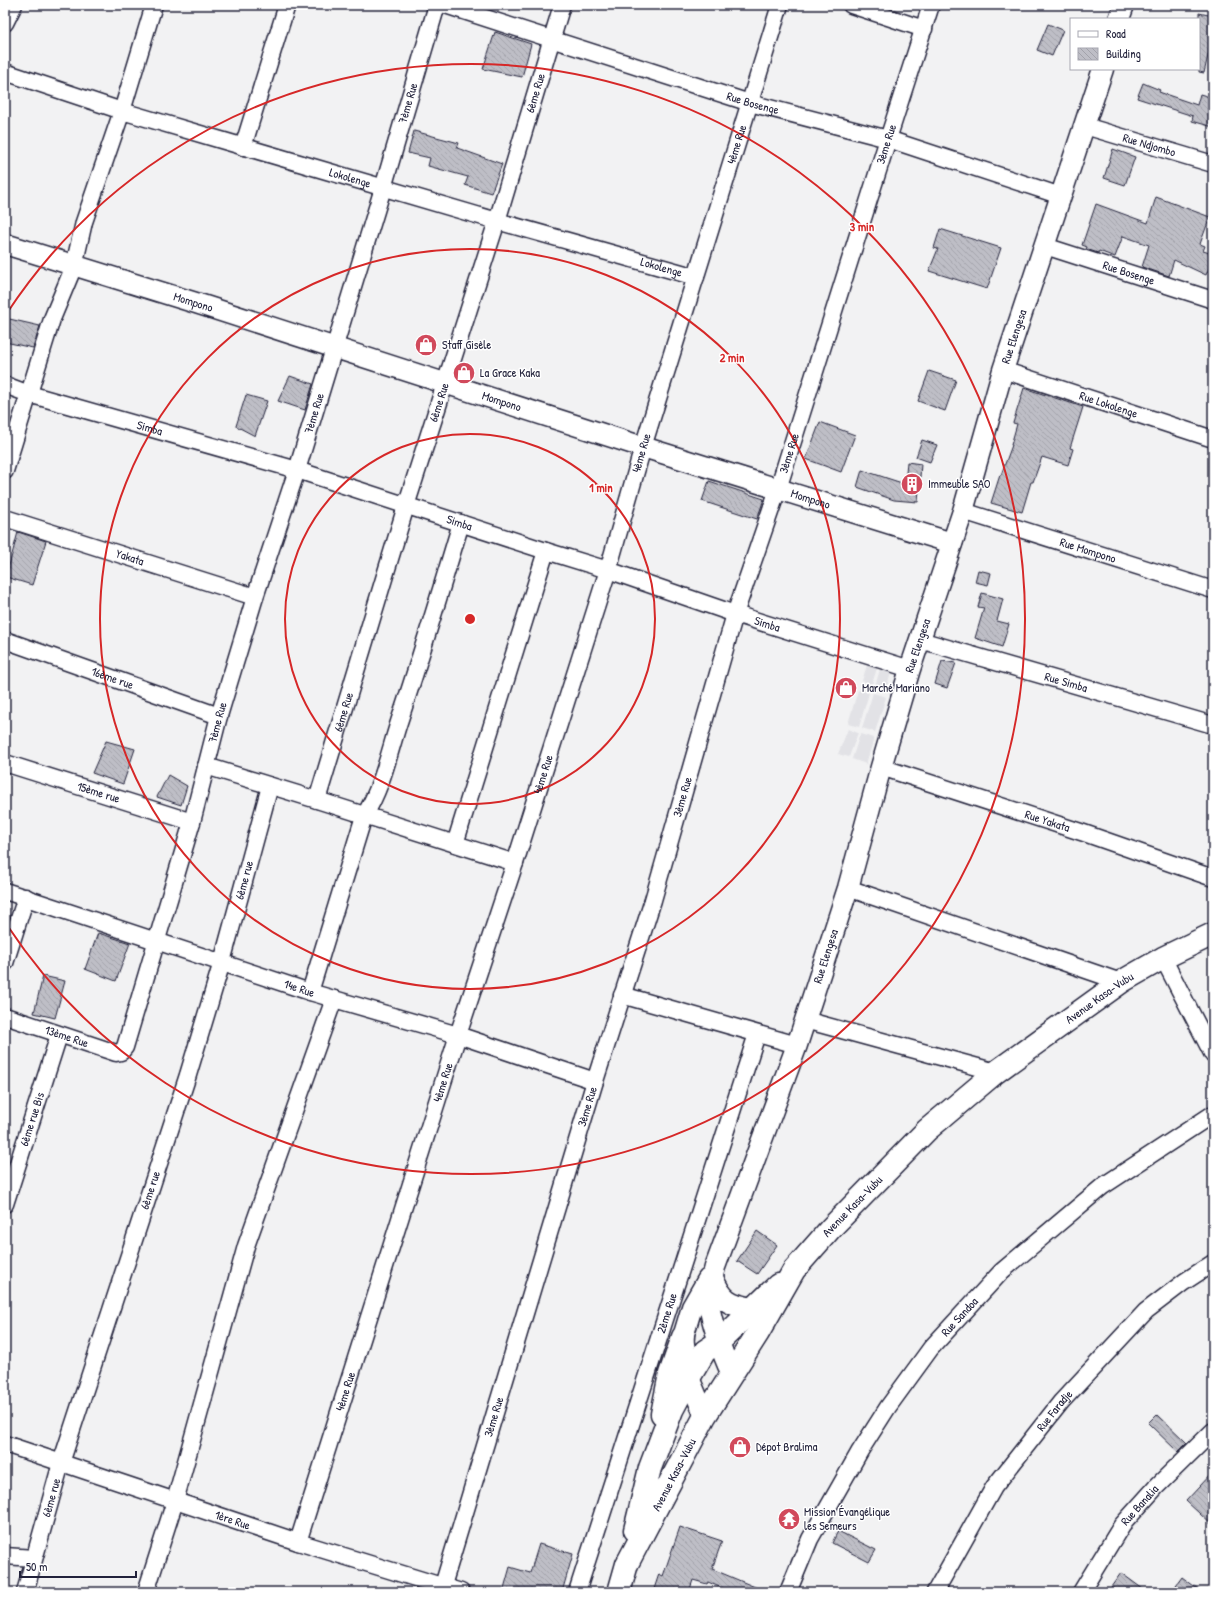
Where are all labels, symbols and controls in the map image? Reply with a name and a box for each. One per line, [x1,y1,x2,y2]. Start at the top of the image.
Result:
legend [1070,18,1200,70]
text: Road [1106,25,1126,42]
text: Building [1106,45,1141,62]
street label: 6ème Rue [521,71,549,115]
street label: 7ème Rue [394,81,422,125]
street label: Rue Bosenge [724,87,781,118]
street label: 4ème Rue [722,122,750,166]
street label: 3ème Rue [872,122,900,166]
street label: Rue Ndjombo [1121,129,1178,161]
street label: Lokolenge [327,163,373,192]
text: 3 min [850,218,875,235]
street label: Lokolenge [639,253,685,281]
street label: Rue Bosenge [1101,256,1157,289]
street label: Mompono [172,288,215,316]
street label: Rue Elengesa [997,307,1031,366]
shop icon: Staff Gisèle [413,332,439,358]
place label: Staff Gisèle [442,336,491,353]
text: 2 min [720,349,745,366]
shop icon: La Grace Kaka [451,360,477,386]
place label: La Grace Kaka [480,364,540,381]
street label: 6ème Rue [424,380,453,424]
street label: Mompono [480,387,524,415]
street label: Rue Lokolenge [1077,387,1140,422]
street label: 7ème Rue [300,391,328,436]
street label: Simba [135,416,165,440]
street label: 4ème Rue [627,431,655,474]
street label: 3ème Rue [775,431,803,475]
building icon: Immeuble SAO [899,471,925,497]
place label: Immeuble SAO [928,475,991,492]
text: 1 min [589,479,613,496]
street label: Mompono [789,484,833,513]
street label: Simba [445,510,475,535]
street label: Rue Mompono [1058,533,1119,567]
street label: Yakata [114,545,147,569]
centre of rings [463,612,477,626]
street label: Simba [752,612,783,636]
street label: Rue Elengesa [900,616,934,675]
street label: 16ème rue [89,662,136,693]
street label: Rue Simba [1043,668,1090,696]
shop icon: Marché Mariano [833,675,859,701]
place label: Marché Mariano [862,679,930,696]
street label: 6ème Rue [329,690,357,734]
street label: 7ème Rue [204,700,231,745]
street label: 4ème Rue [529,752,557,796]
street label: 3ème Rue [668,775,696,819]
street label: 15ème rue [75,777,122,807]
street label: Rue Yakata [1023,805,1073,836]
street label: 6ème rue [230,859,257,901]
street label: Rue Elengesa [809,927,842,986]
street label: Avenue Kasa-Vubu [1062,968,1137,1027]
street label: 14e Rue [282,975,317,1001]
street label: 13ème Rue [43,1021,91,1051]
street label: 4ème Rue [428,1060,457,1104]
street label: 3ème Rue [573,1084,601,1128]
street label: 6ème rue Bis [15,1090,48,1148]
street label: 6ème rue [136,1168,164,1211]
street label: Avenue Kasa-Vubu [818,1171,886,1240]
street label: 2ème Rue [652,1291,681,1335]
street label: Rue Sandoa [937,1293,982,1340]
street label: 4ème Rue [331,1369,359,1413]
street label: Rue Faradje [1032,1386,1076,1434]
street label: 3ème Rue [479,1394,507,1439]
shop icon: Dépot Bralima [727,1434,753,1460]
street label: Avenue Kasa-Vubu [647,1435,700,1514]
place label: Dépot Bralima [756,1438,818,1455]
street label: 6ème rue [37,1476,64,1519]
street label: Rue Banalia [1116,1481,1162,1529]
place label: Mission Évangélique les Semeurs [804,1503,890,1534]
street label: 1ère Rue [213,1506,253,1534]
temple icon: Mission Évangélique les Semeurs [776,1506,802,1532]
scale bar [20,1553,136,1579]
text: 50 m [26,1558,47,1575]

